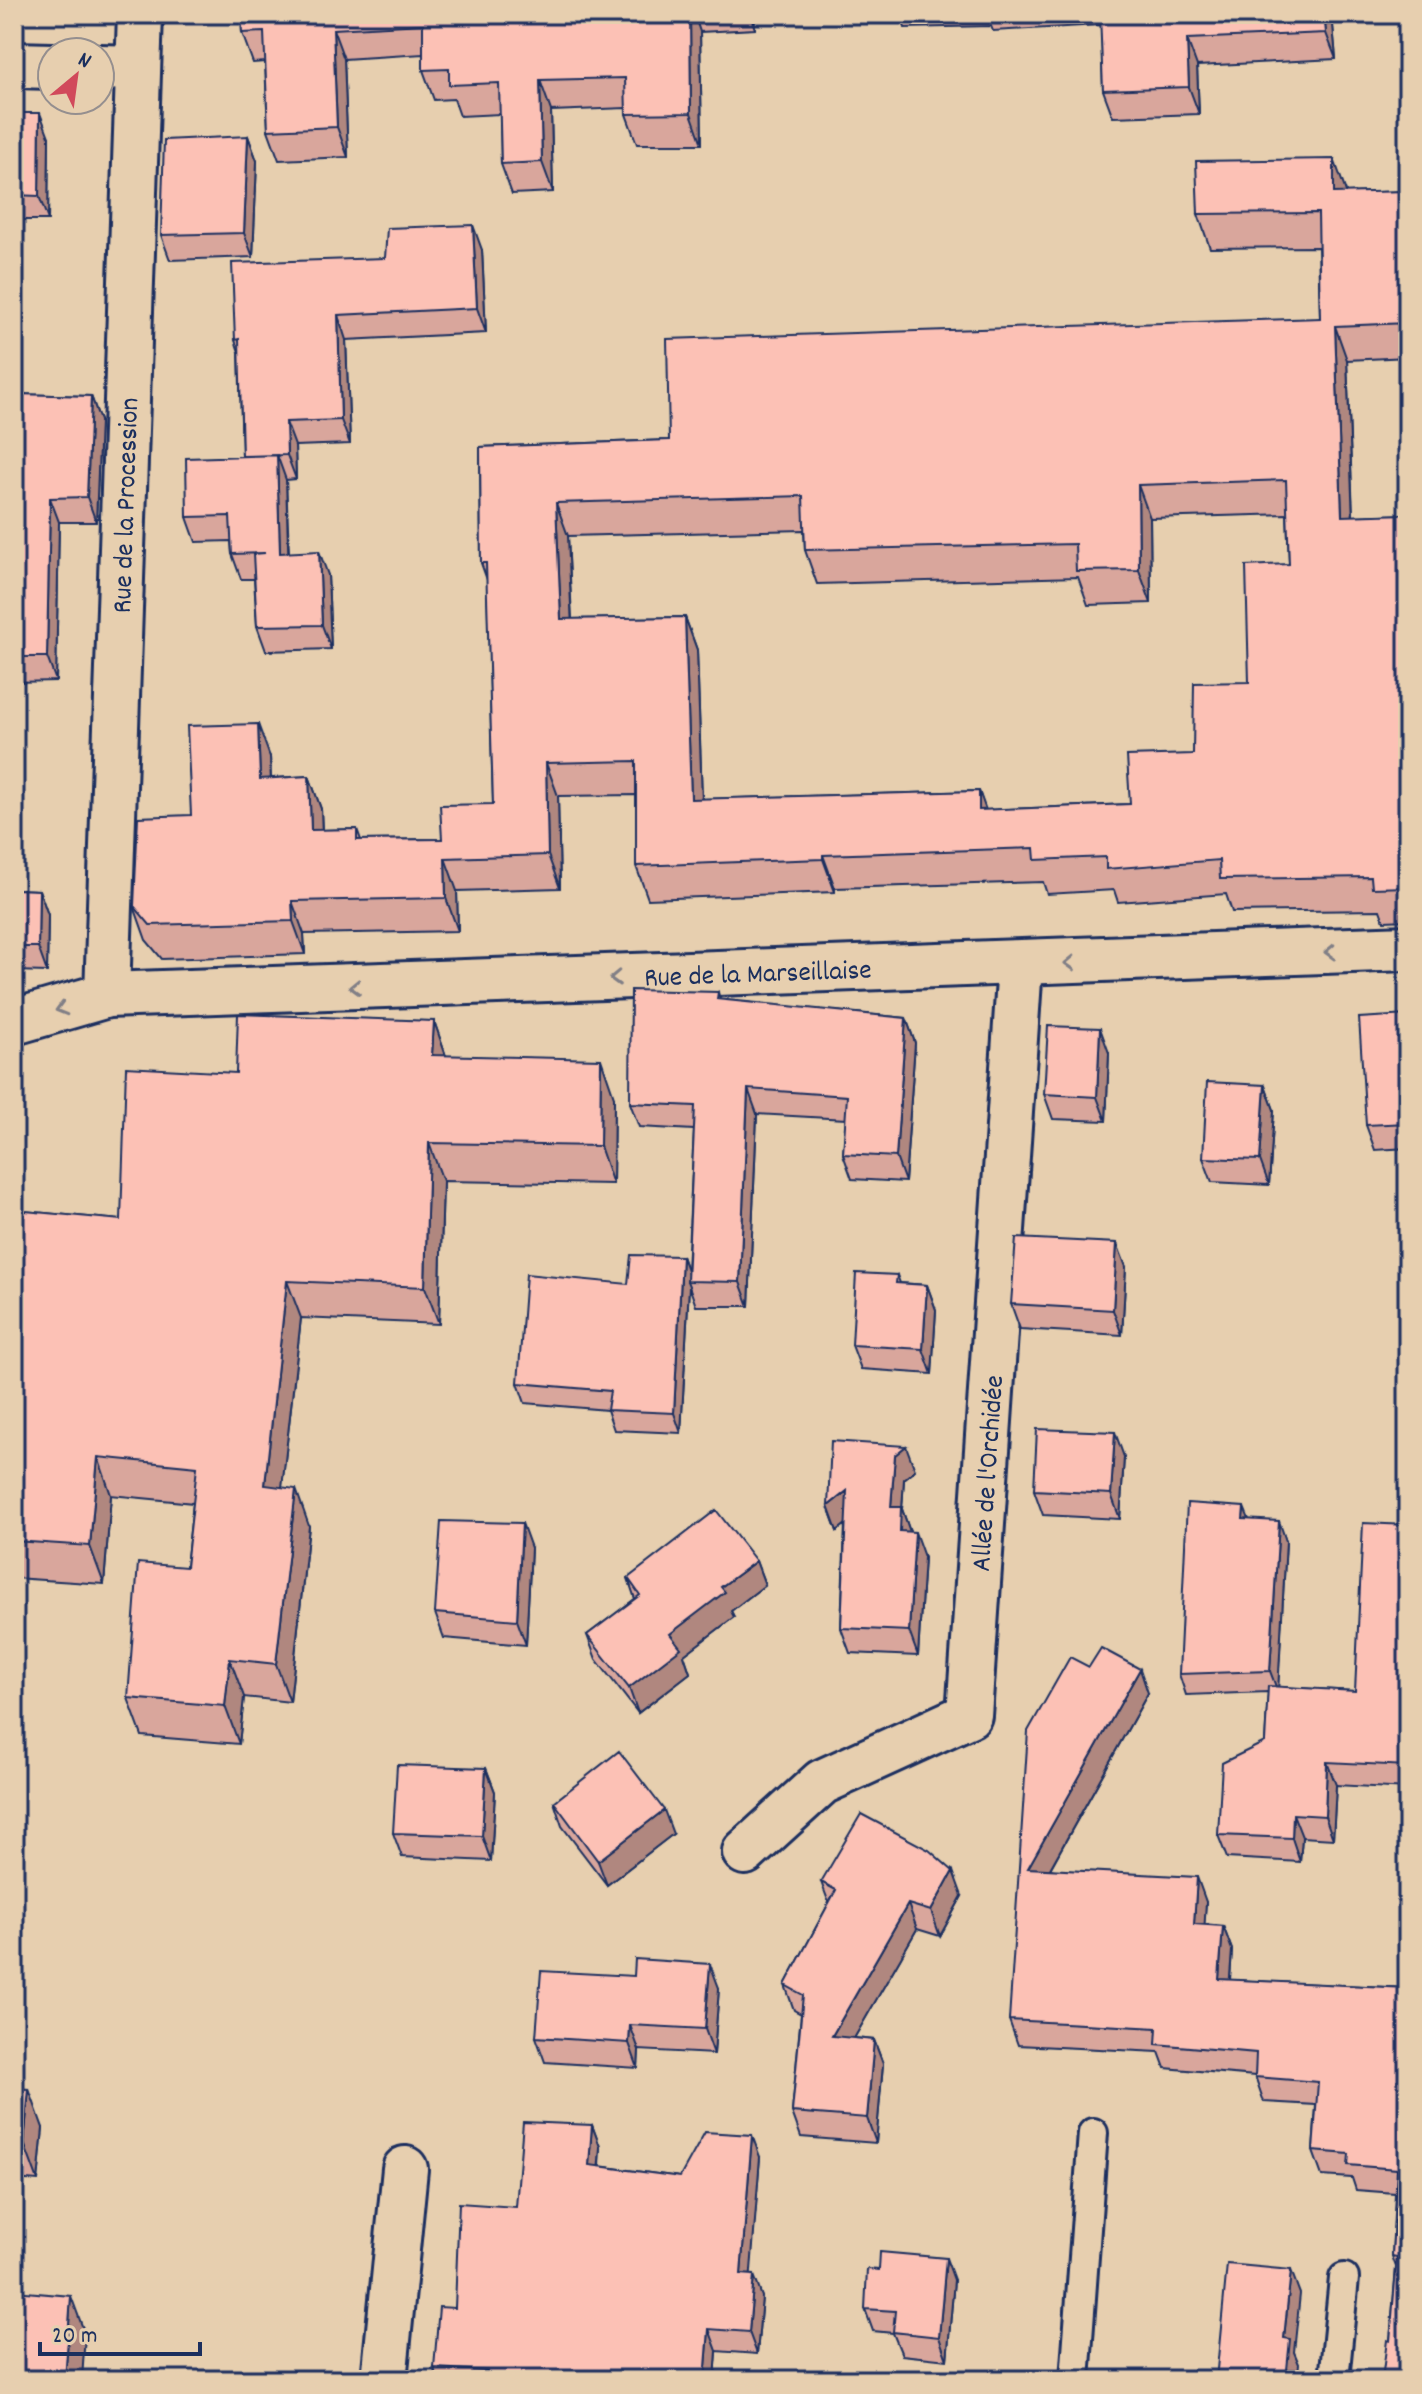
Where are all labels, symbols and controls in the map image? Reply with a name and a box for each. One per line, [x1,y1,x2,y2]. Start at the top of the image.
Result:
north arrow [36,36,116,116]
text: N [72,45,96,78]
street label: Rue de la Procession [105,397,152,614]
one-way arrow [1323,943,1336,960]
street label: Rue de la Marseillaise [644,952,872,1001]
one-way arrow [1063,954,1076,971]
one-way arrow [608,970,621,987]
one-way arrow [348,979,361,996]
one-way arrow [54,999,68,1016]
street label: Allée de l'Orchidée [964,1374,1017,1573]
scale bar [40,2306,200,2356]
text: 20 m [52,2320,98,2354]

